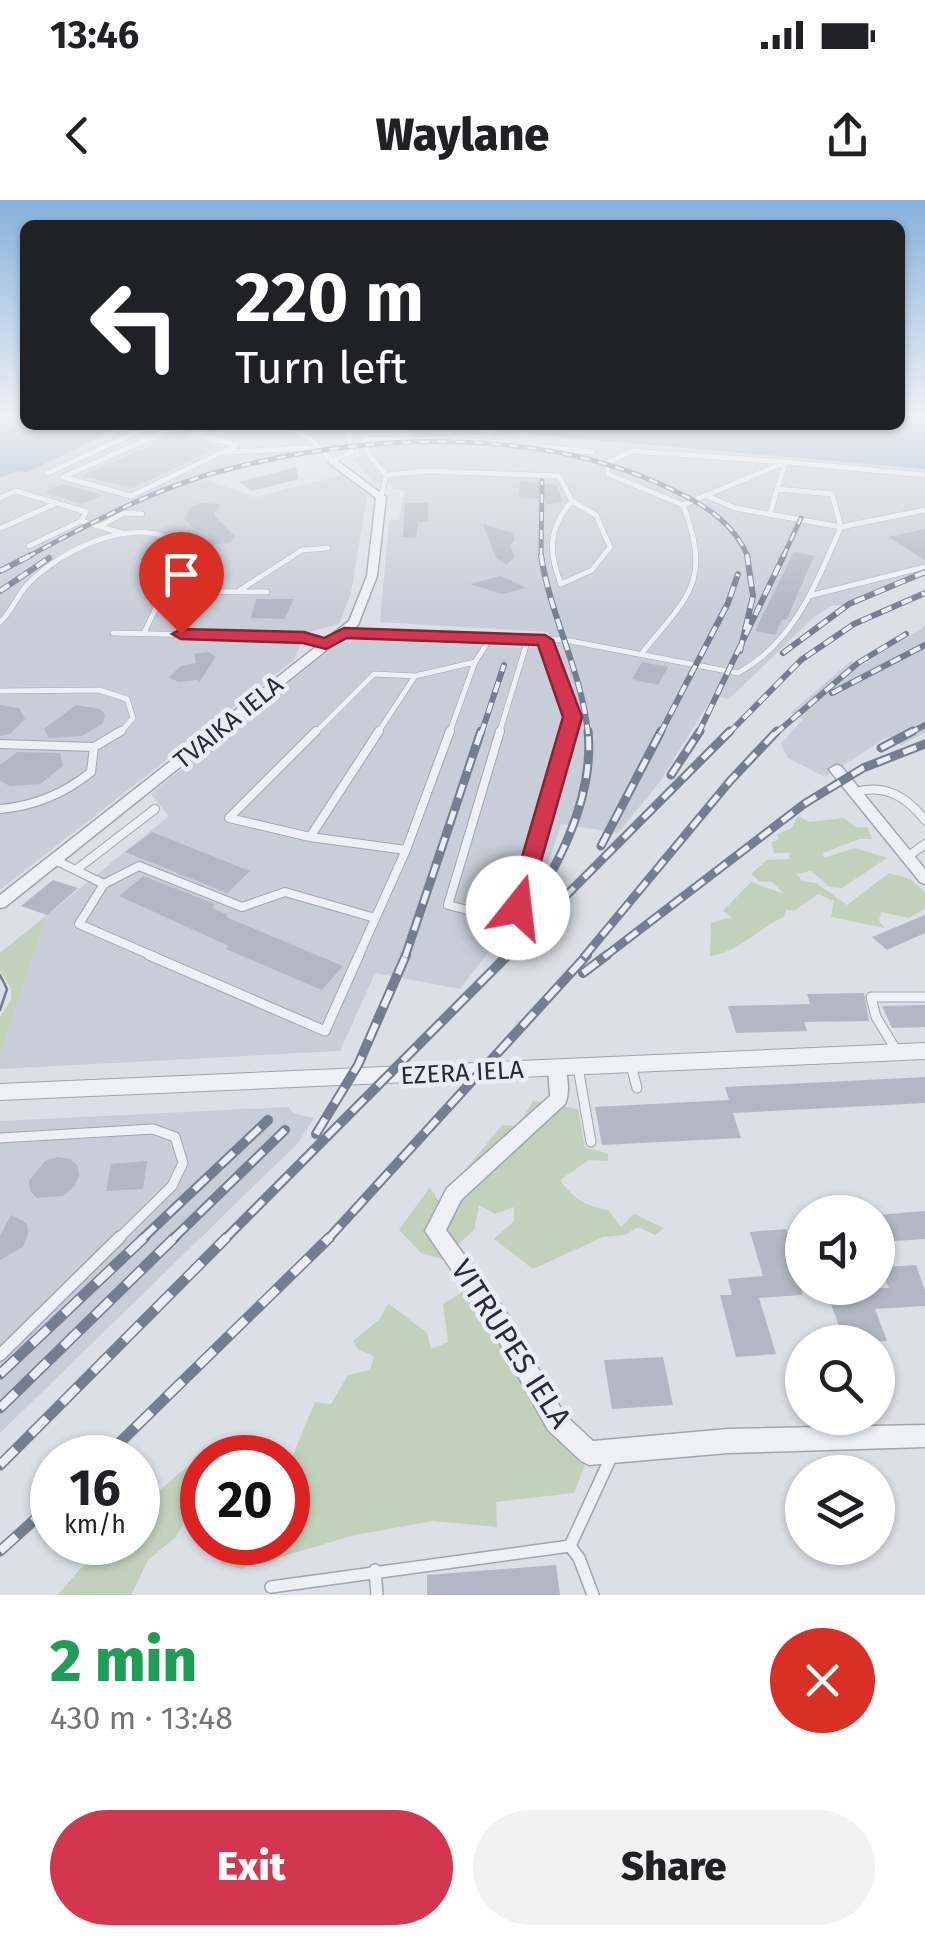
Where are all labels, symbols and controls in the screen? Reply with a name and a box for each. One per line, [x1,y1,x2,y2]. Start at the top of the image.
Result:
text: 13:46 [50,12,139,58]
icon: back [50,108,105,163]
text: Waylane [376,108,549,162]
icon: share [820,108,875,163]
text: 220 m [235,256,424,340]
icon: left [70,260,200,390]
text: Turn left [235,341,407,395]
pin [139,532,224,635]
icon: arrive [154,547,209,602]
street label: TVAIKA IELA [168,669,290,776]
position arrow [466,856,570,960]
street label: EZERA IELA [400,1055,525,1091]
map controls [785,1195,895,1565]
button: sound [785,1195,895,1305]
street label: VITRUPES IELA [443,1253,579,1436]
button: search [785,1325,895,1435]
speed limit sign: 20 [180,1435,310,1565]
button: layers [785,1455,895,1565]
text: 16 [69,1458,121,1518]
text: km/h [64,1510,126,1540]
text: 2 min [50,1625,197,1697]
button: close [770,1628,875,1733]
text: 430 m · 13:48 [50,1699,233,1737]
button: Exit [50,1810,453,1925]
button: Share [473,1810,875,1925]

